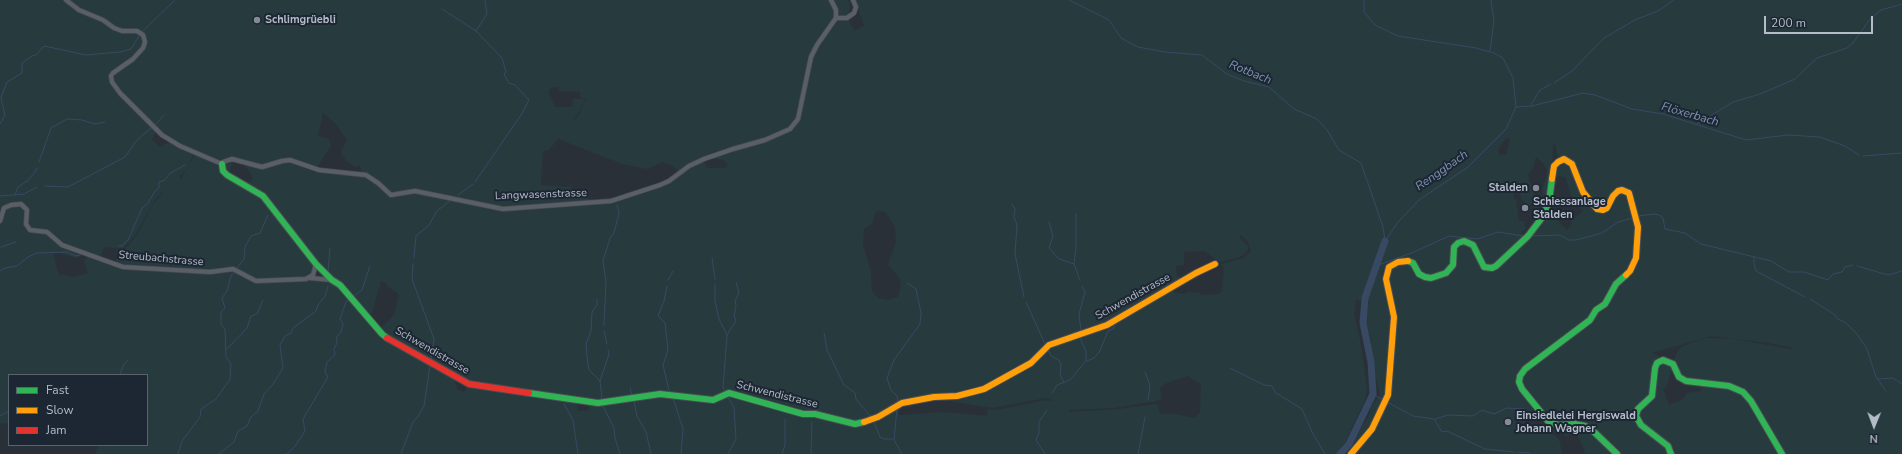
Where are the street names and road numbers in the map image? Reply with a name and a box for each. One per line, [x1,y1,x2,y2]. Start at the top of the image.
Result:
street label: Langwasenstrasse [495,187,587,203]
street label: Streubachstrasse [118,249,204,269]
street label: Schwendistrasse [1093,271,1173,323]
street label: Schwendistrasse [393,324,471,378]
street label: Schwendistrasse [735,378,819,412]

